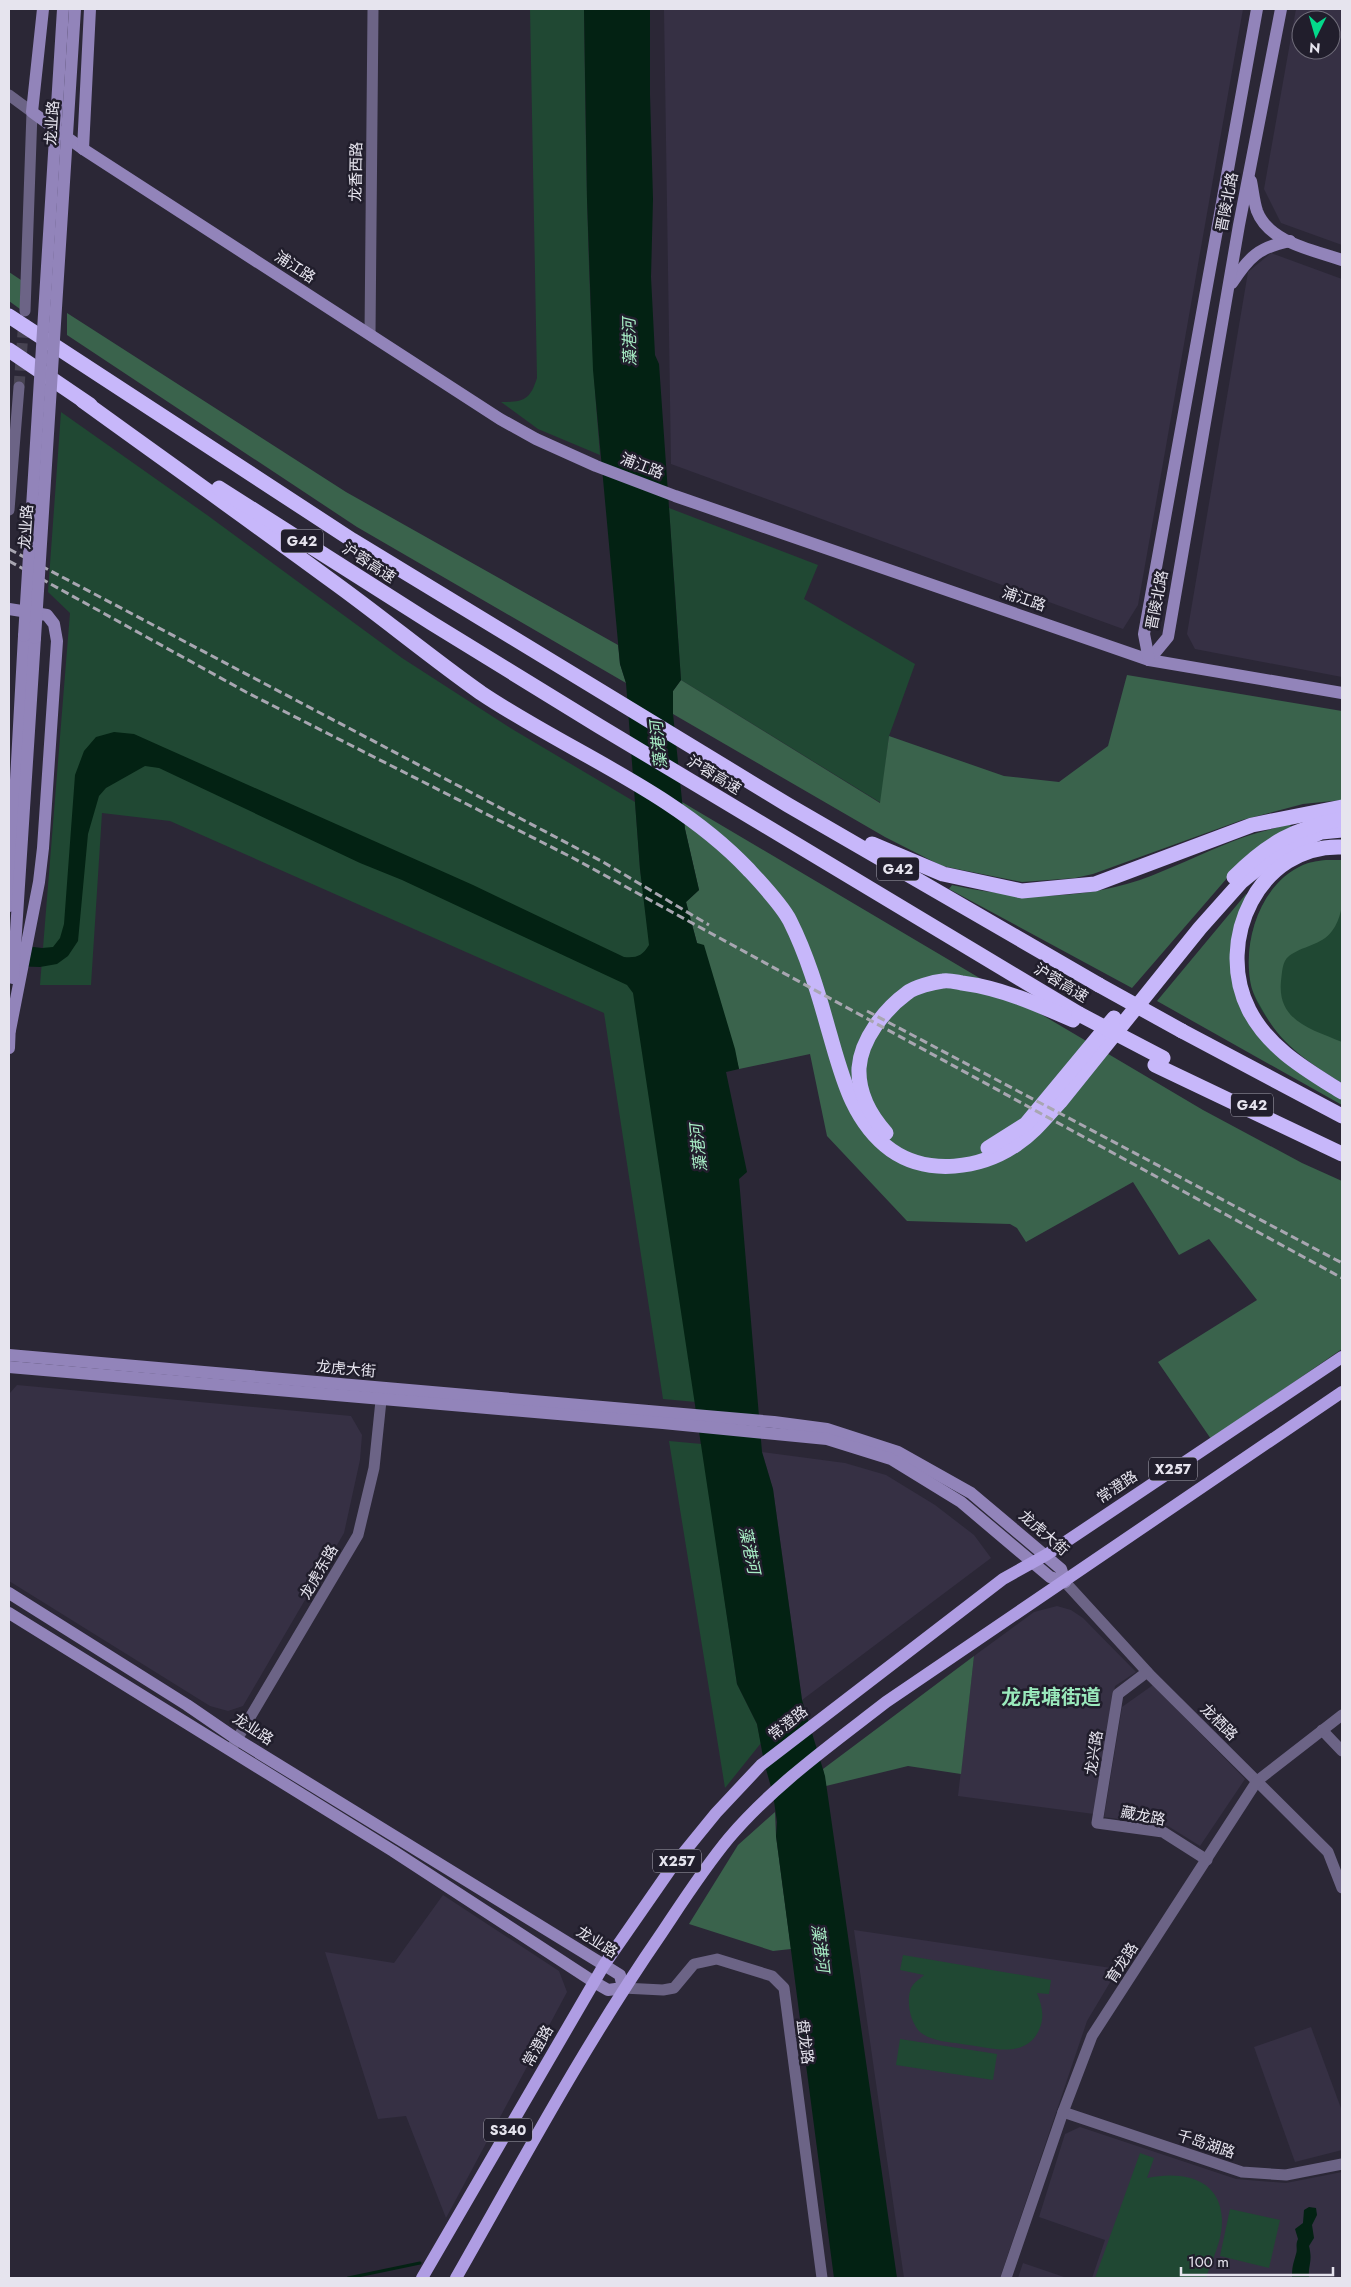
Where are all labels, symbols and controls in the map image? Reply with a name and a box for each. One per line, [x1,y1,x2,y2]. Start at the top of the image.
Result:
north arrow [1291,10,1341,60]
text: N [1308,38,1321,58]
street label: 龙业路 [39,100,65,146]
street label: 龙香西路 [344,142,368,202]
street label: 晋陵北路 [1210,170,1244,234]
street label: 浦江路 [270,246,320,288]
water label: 藻港河 [618,315,641,366]
street label: 浦江路 [617,448,667,484]
street label: 龙业路 [13,504,39,550]
road number: G42 [281,530,323,552]
street label: 沪蓉高速 [338,537,400,589]
street label: 晋陵北路 [1140,568,1174,632]
street label: 浦江路 [999,581,1049,617]
water label: 藻港河 [644,717,672,770]
street label: 沪蓉高速 [683,750,745,800]
road number: G42 [877,858,919,881]
street label: 沪蓉高速 [1030,958,1092,1008]
road number: G42 [1231,1094,1273,1116]
water label: 藻港河 [684,1120,712,1173]
street label: 龙虎大街 [315,1355,377,1383]
road number: X257 [1149,1458,1197,1480]
street label: 常澄路 [1092,1465,1142,1509]
street label: 龙虎大街 [1014,1505,1074,1561]
water label: 藻港河 [733,1524,766,1579]
street label: 龙虎东路 [294,1541,344,1603]
district label: 龙虎塘街道 [1001,1683,1101,1712]
street label: 龙栖路 [1195,1698,1243,1746]
street label: 常澄路 [763,1700,813,1746]
street label: 龙业路 [228,1708,278,1750]
street label: 龙兴路 [1080,1729,1108,1777]
street label: 藏龙路 [1119,1801,1167,1831]
road number: X257 [653,1850,701,1872]
street label: 龙业路 [572,1921,622,1963]
water label: 藻港河 [806,1923,835,1976]
street label: 育龙路 [1101,1938,1143,1988]
street label: 盘龙路 [791,2018,819,2066]
street label: 常澄路 [517,2021,559,2071]
road number: S340 [484,2118,532,2142]
street label: 千岛湖路 [1174,2124,1238,2164]
scale bar [1181,2244,1334,2276]
text: 100 m [1188,2251,1229,2273]

